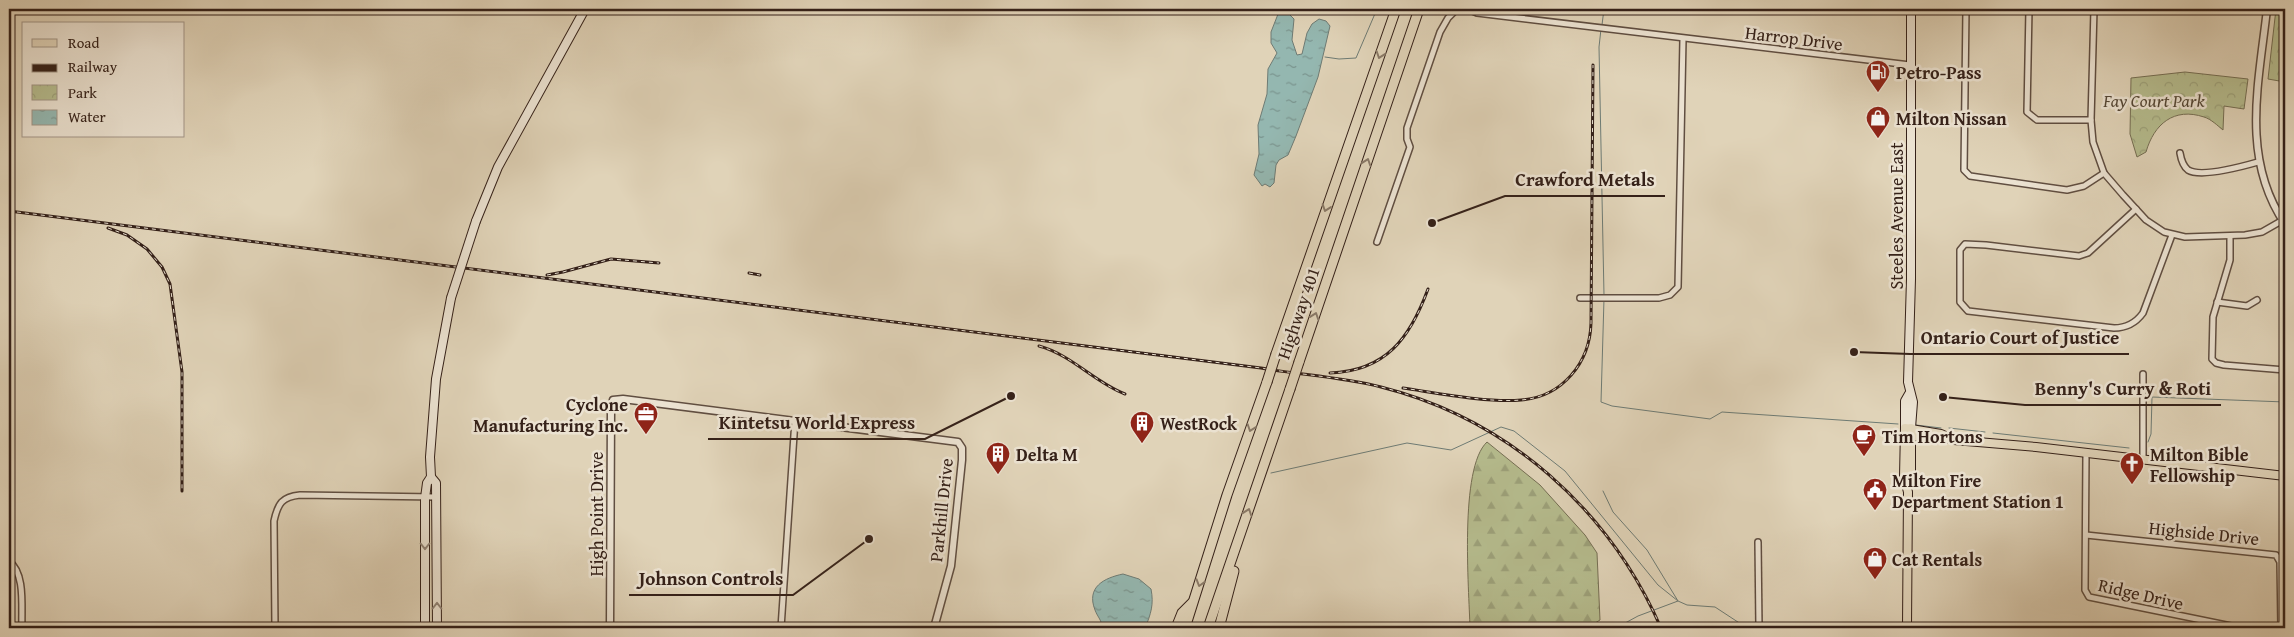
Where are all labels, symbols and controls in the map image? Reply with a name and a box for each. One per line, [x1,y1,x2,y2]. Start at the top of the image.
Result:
street label: Harrop Drive [1744,19,1844,57]
legend [22,22,185,138]
text: Road [68,32,99,53]
one-way arrow [1375,50,1385,59]
text: Railway [68,56,118,77]
fuel station icon: Petro-Pass [1865,59,1891,93]
place label: Petro-Pass [1896,59,1982,86]
text: Park [68,82,97,103]
park label: Fay Court Park [2102,87,2205,114]
shop icon: Milton Nissan [1865,105,1891,139]
place label: Milton Nissan [1896,105,2007,132]
text: Water [68,106,106,127]
street label: Steeles Avenue East [1883,142,1910,290]
one-way arrow [1361,158,1371,166]
callout: Crawford Metals [1505,162,1665,196]
text: Crawford Metals [1515,165,1655,193]
one-way arrow [1322,204,1332,212]
street label: Highway 401 [1270,263,1326,363]
one-way arrow [1309,312,1319,320]
callout: Ontario Court of Justice [1910,320,2129,354]
text: Ontario Court of Justice [1921,323,2119,351]
callout: Benny's Curry & Roti [2025,371,2221,405]
text: Benny's Curry & Roti [2035,374,2211,402]
place label: Cyclone Manufacturing Inc. [473,391,628,439]
office icon: Cyclone Manufacturing Inc. [633,401,659,435]
callout: Kintetsu World Express [708,405,925,439]
text: Kintetsu World Express [719,408,915,436]
building icon: WestRock [1129,410,1155,444]
place label: WestRock [1160,410,1238,437]
cafe icon: Tim Hortons [1851,423,1877,457]
place label: Tim Hortons [1882,423,1983,450]
one-way arrow [1247,424,1257,432]
building icon: Delta M [985,441,1011,475]
place label: Delta M [1016,441,1078,468]
place label: Milton Bible Fellowship [2150,441,2249,489]
church icon: Milton Bible Fellowship [2119,451,2145,485]
street label: High Point Drive [583,452,610,576]
street label: Parkhill Drive [922,457,960,563]
place label: Milton Fire Department Station 1 [1892,467,2064,515]
public building icon: Milton Fire Department Station 1 [1862,477,1888,511]
one-way arrow [1242,508,1252,517]
street label: Highside Drive [2148,514,2260,552]
one-way arrow [420,543,430,551]
shop icon: Cat Rentals [1862,546,1888,580]
place label: Cat Rentals [1892,546,1982,573]
callout: Johnson Controls [629,561,793,595]
text: Johnson Controls [636,564,783,592]
street label: Ridge Drive [2096,571,2186,617]
one-way arrow [1196,578,1206,586]
one-way arrow [432,602,442,610]

